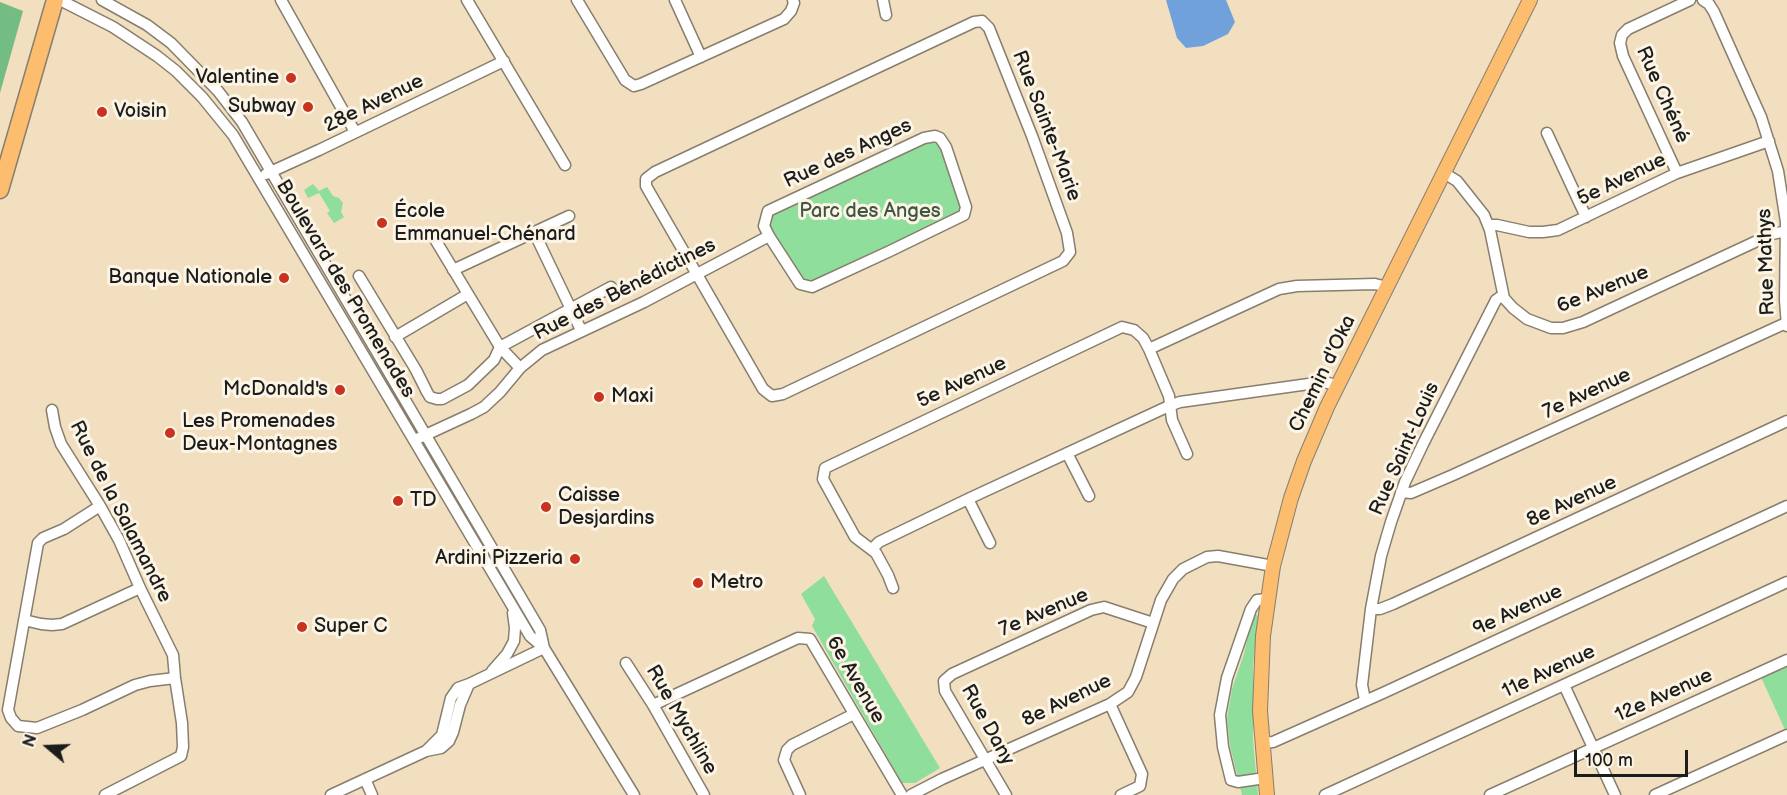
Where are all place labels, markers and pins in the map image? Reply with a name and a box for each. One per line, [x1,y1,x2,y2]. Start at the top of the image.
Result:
place label: Valentine [195,66,279,90]
marker: Valentine [284,71,298,85]
place label: Subway [228,95,296,119]
place label: Voisin [114,100,167,124]
marker: Subway [301,100,315,114]
marker: Voisin [95,105,109,119]
place label: École Emmanuel-Chénard [394,200,576,247]
marker: École Emmanuel-Chénard [375,216,389,230]
place label: Banque Nationale [108,266,272,290]
marker: Banque Nationale [277,271,291,285]
place label: McDonald's [223,378,328,402]
marker: McDonald's [333,383,347,397]
place label: Maxi [611,385,654,409]
marker: Maxi [592,390,606,404]
place label: Les Promenades Deux-Montagnes [182,410,337,457]
marker: Les Promenades Deux-Montagnes [163,426,177,440]
place label: Caisse Desjardins [558,484,654,531]
place label: TD [410,489,437,513]
marker: TD [391,494,405,508]
marker: Caisse Desjardins [539,500,553,514]
place label: Ardini Pizzeria [435,547,563,571]
marker: Ardini Pizzeria [568,552,582,566]
place label: Metro [710,571,763,595]
marker: Metro [691,576,705,590]
place label: Super C [314,615,388,639]
marker: Super C [295,620,309,634]

